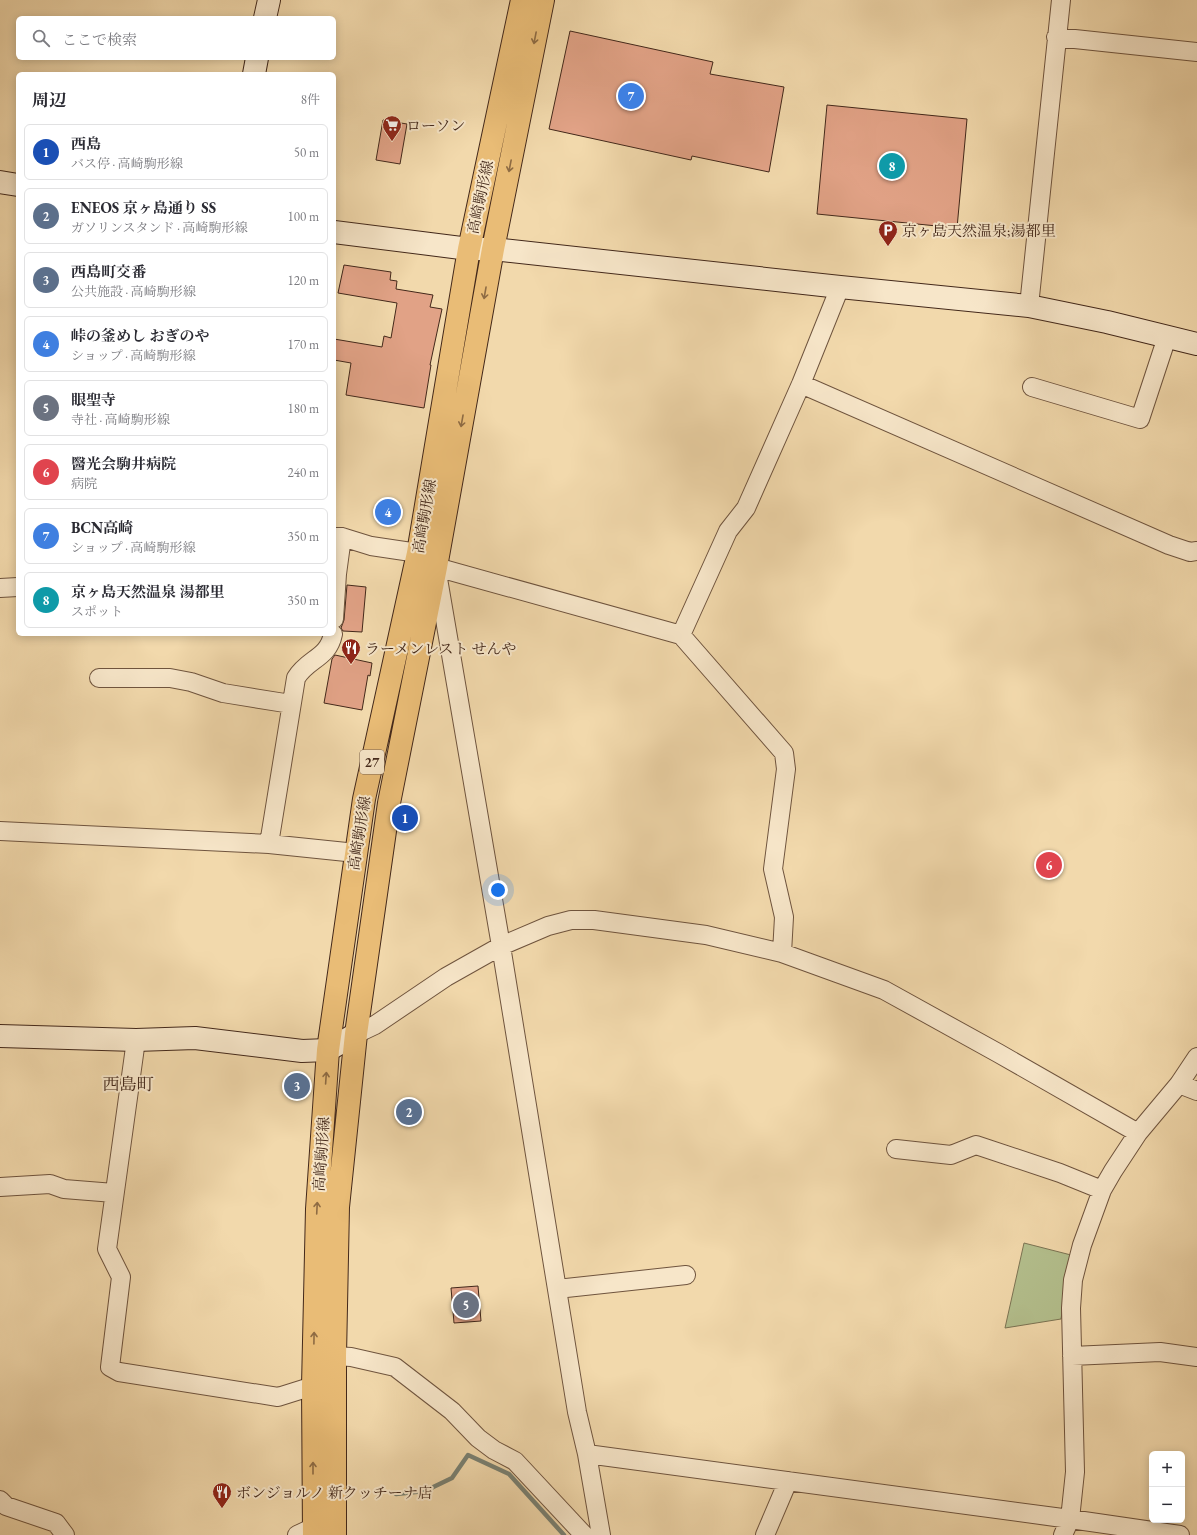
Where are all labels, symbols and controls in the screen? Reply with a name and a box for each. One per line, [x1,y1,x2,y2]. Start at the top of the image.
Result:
search box [16,16,336,60]
icon: search [30,27,52,49]
text: ここで検索 [62,30,137,49]
one-way arrow [531,31,539,44]
pin: 7 [618,81,644,111]
text: 周辺 [32,89,66,111]
text: 8件 [301,91,320,108]
supermarket icon: ローソン [381,114,403,142]
place label: ローソン [406,116,465,135]
text: 西島 [71,134,101,153]
text: 1 [43,144,49,161]
text: 50 m [294,144,319,161]
pin: 8 [879,151,905,181]
text: バス停 · 高崎駒形線 [71,155,183,172]
street label: 高崎駒形線 [463,158,497,236]
one-way arrow [506,159,514,172]
text: ENEOS 京ヶ島通り SS [71,198,216,217]
text: 2 [43,208,49,225]
text: 100 m [288,208,319,225]
text: ガソリンスタンド · 高崎駒形線 [71,219,247,236]
parking icon: 京ヶ島天然温泉;湯都里 [877,219,899,247]
place label: 京ヶ島天然温泉;湯都里 [902,221,1055,240]
text: 西島町交番 [71,262,146,281]
text: 3 [43,272,49,289]
text: 120 m [288,272,319,289]
text: 公共施設 · 高崎駒形線 [71,283,196,300]
one-way arrow [481,287,489,300]
text: 峠の釜めし おぎのや [71,326,210,345]
text: 4 [43,336,49,353]
text: 170 m [288,336,319,353]
text: ショップ · 高崎駒形線 [71,347,196,364]
text: 眼聖寺 [71,390,116,409]
text: 5 [43,400,49,417]
text: 180 m [288,400,319,417]
text: 寺社 · 高崎駒形線 [71,411,170,428]
one-way arrow [458,414,466,427]
text: 醫光会駒井病院 [71,454,176,473]
text: 6 [43,464,49,481]
text: 240 m [288,464,319,481]
text: 病院 [71,475,97,492]
street label: 高崎駒形線 [408,477,440,555]
pin: 4 [375,497,401,527]
text: BCN高崎 [71,518,133,537]
text: 7 [43,528,49,545]
text: 350 m [288,528,319,545]
text: ショップ · 高崎駒形線 [71,539,196,556]
text: 京ヶ島天然温泉 湯都里 [71,582,225,601]
text: 8 [43,592,49,609]
text: 350 m [288,592,319,609]
text: スポット [71,603,123,620]
restaurant icon: ラーメンレスト せんや [340,637,362,665]
place label: ラーメンレスト せんや [365,639,516,658]
road number: 27 [360,750,384,774]
street label: 高崎駒形線 [344,794,374,872]
pin: 1 [392,803,418,833]
pin: 6 [1036,850,1062,880]
your location [488,880,508,900]
pin: 3 [284,1071,310,1101]
one-way arrow [322,1072,329,1085]
district label: 西島町 [103,1073,154,1095]
pin: 2 [396,1097,422,1127]
street label: 高崎駒形線 [309,1116,333,1192]
one-way arrow [313,1202,321,1215]
pin: 5 [453,1290,479,1320]
one-way arrow [310,1332,318,1345]
map controls [1149,1451,1185,1523]
button: + [1149,1451,1185,1487]
one-way arrow [309,1462,317,1475]
restaurant icon: ボンジョルノ 新クッチーナ店 [211,1481,233,1509]
place label: ボンジョルノ 新クッチーナ店 [236,1483,433,1502]
button: − [1149,1487,1185,1523]

